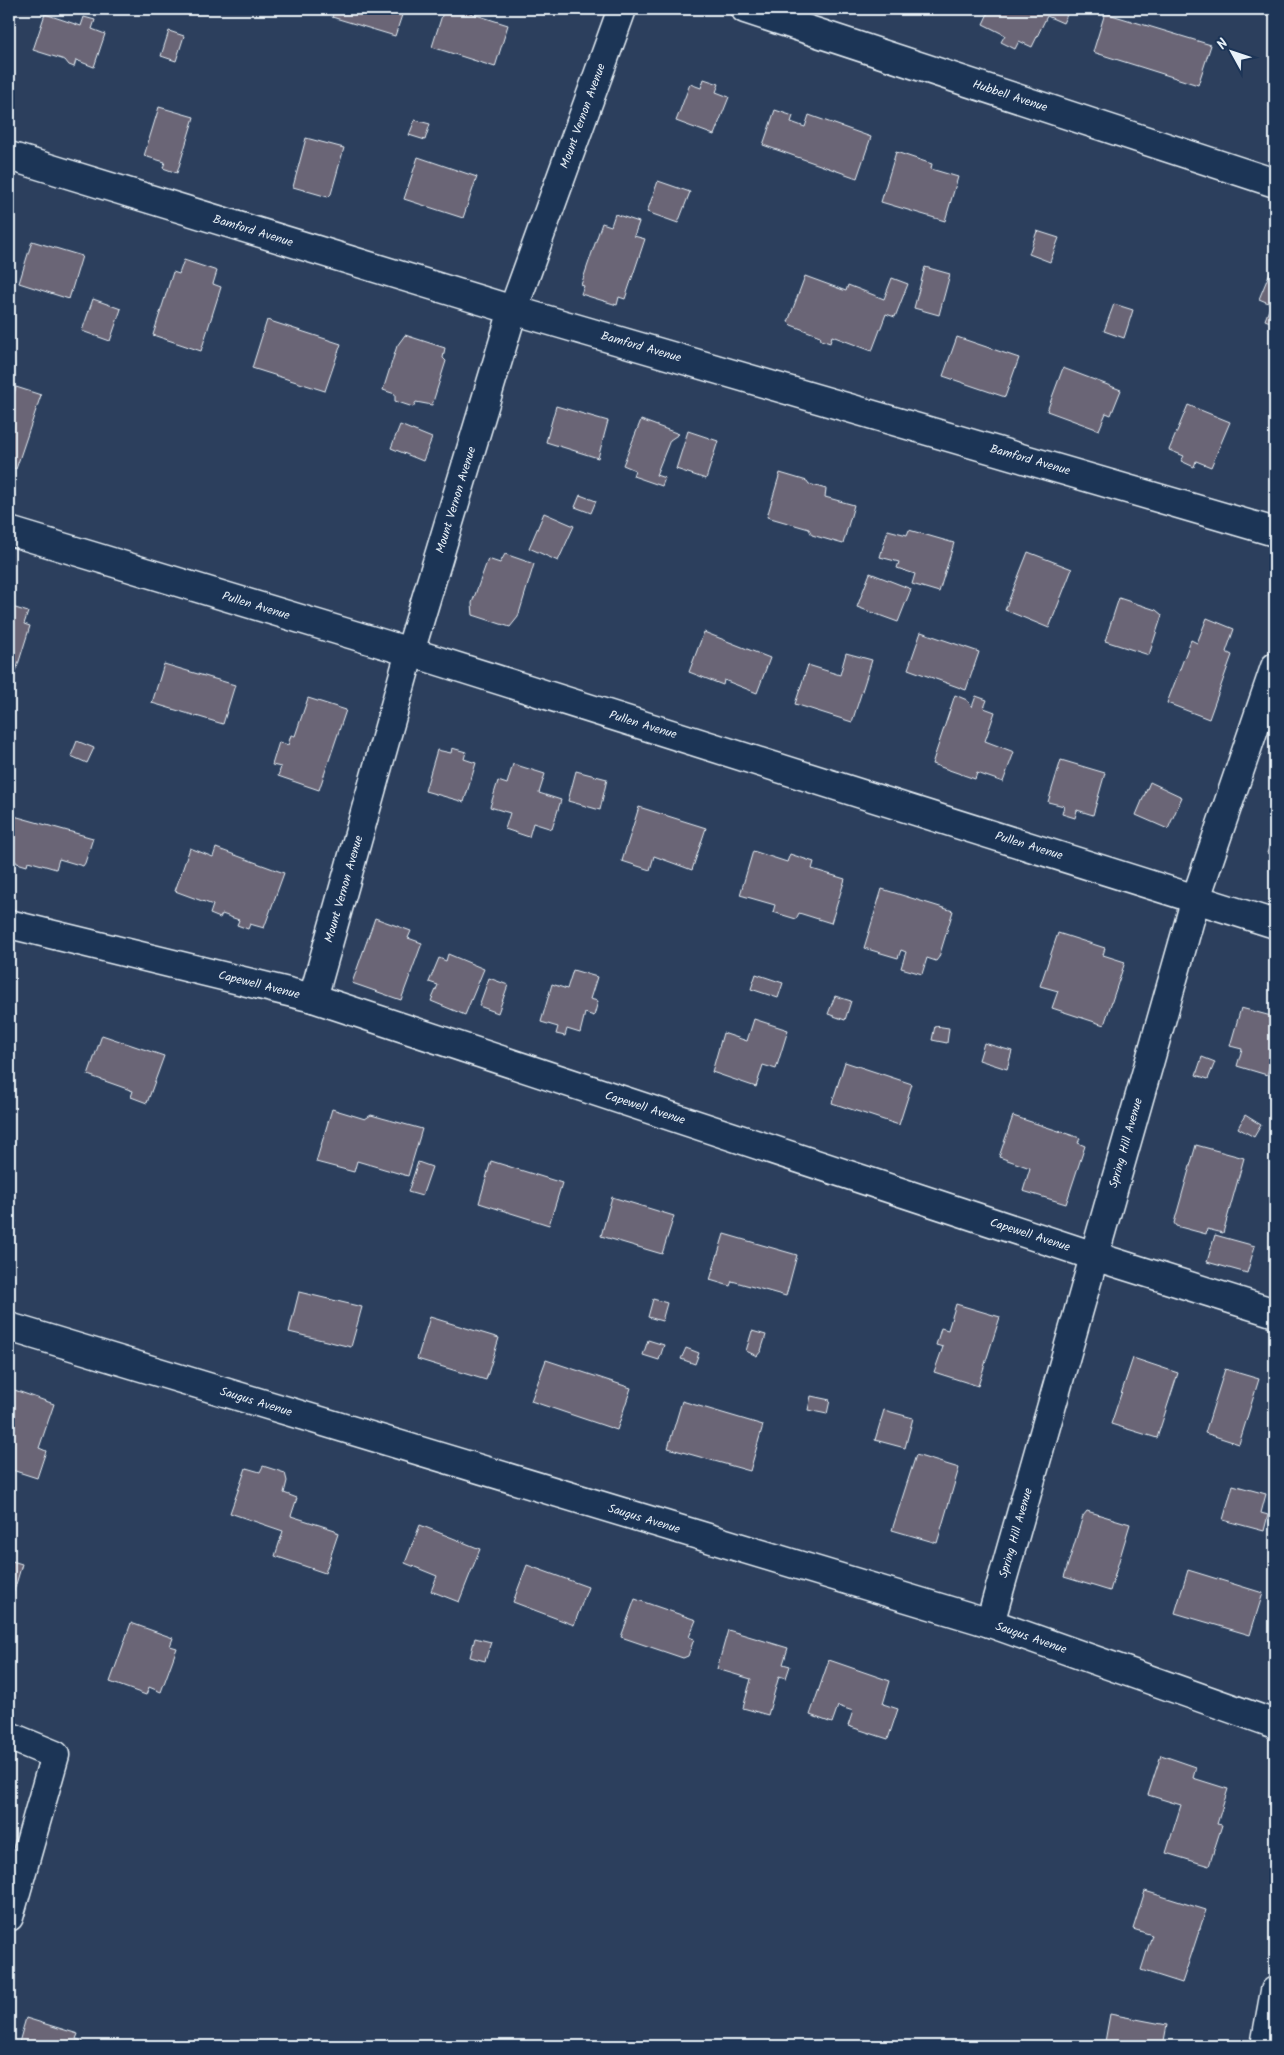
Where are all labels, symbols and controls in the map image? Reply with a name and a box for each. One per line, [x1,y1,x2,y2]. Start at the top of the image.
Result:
north arrow [1206,28,1256,78]
text: N [1212,34,1234,55]
street label: Mount Vernon Avenue [555,60,611,171]
street label: Hubbell Avenue [970,75,1051,117]
street label: Bamford Avenue [211,210,296,252]
street label: Bamford Avenue [599,326,684,368]
street label: Bamford Avenue [988,439,1073,481]
street label: Mount Vernon Avenue [431,444,481,556]
street label: Pullen Avenue [220,587,293,626]
street label: Pullen Avenue [607,706,680,745]
street label: Pullen Avenue [993,827,1066,866]
street label: Mount Vernon Avenue [320,833,369,945]
street label: Capewell Avenue [216,966,302,1004]
street label: Capewell Avenue [602,1086,688,1130]
street label: Spring Hill Avenue [1104,1095,1148,1190]
street label: Capewell Avenue [987,1213,1073,1257]
street label: Saugus Avenue [218,1382,295,1422]
street label: Spring Hill Avenue [994,1485,1038,1580]
street label: Saugus Avenue [606,1499,683,1539]
street label: Saugus Avenue [993,1617,1070,1659]

